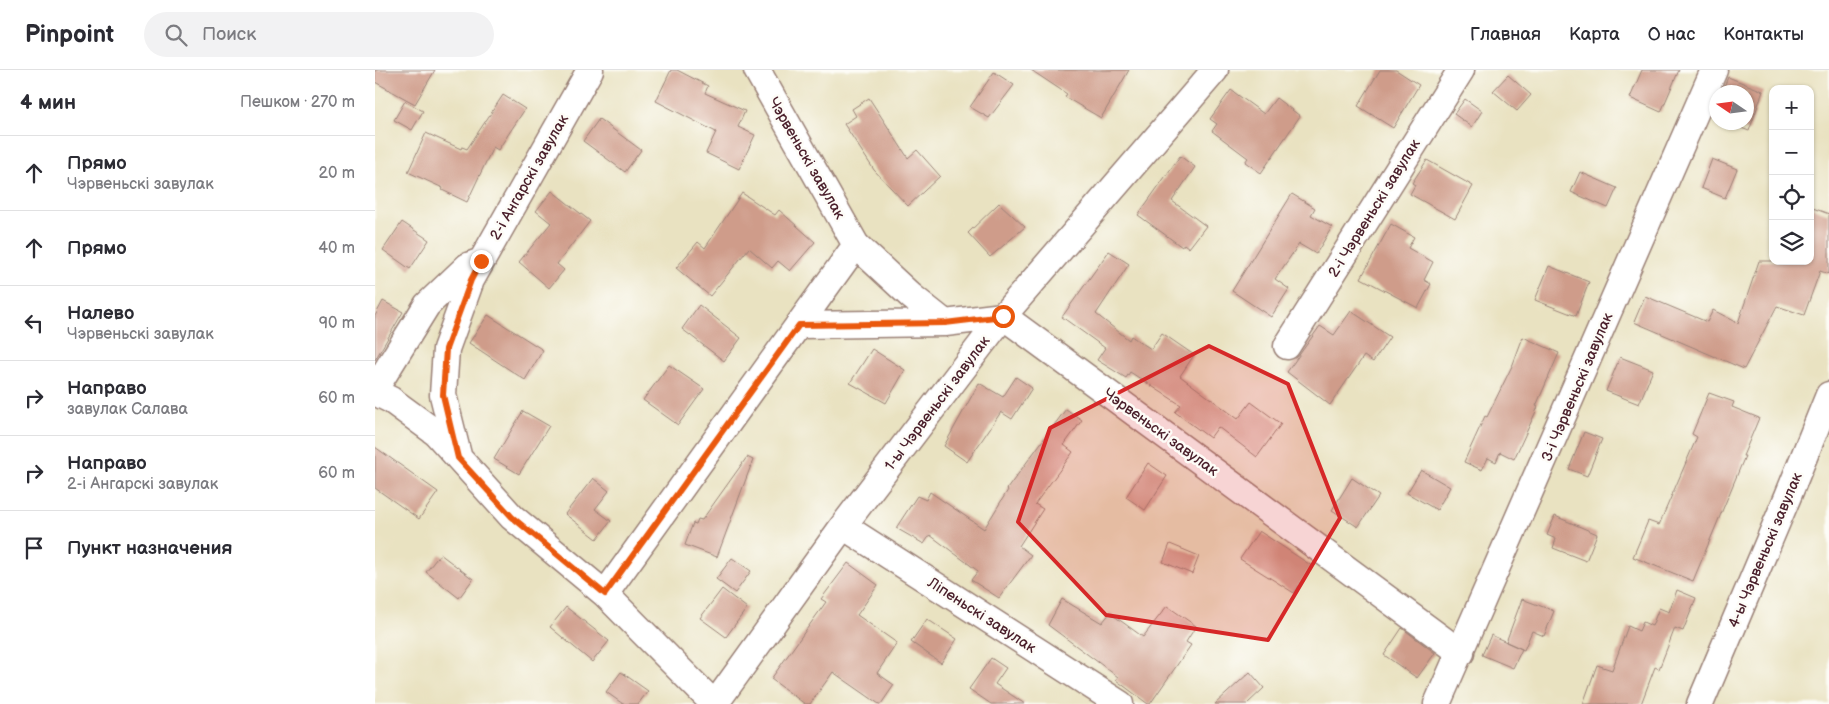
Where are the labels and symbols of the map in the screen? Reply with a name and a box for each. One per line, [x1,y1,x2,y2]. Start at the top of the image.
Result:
north arrow [1709,85,1754,130]
street label: Чэрвеньскі завулак [764,94,849,223]
street label: 2-і Ангарскі завулак [486,111,573,243]
street label: 2-і Чэрвеньскі завулак [1324,136,1425,281]
route end [470,250,493,273]
route start [992,305,1015,328]
street label: 3-і Чэрвеньскі завулак [1537,310,1617,465]
street label: 1-ы Чэрвеньскі завулак [881,332,994,474]
street label: Чэрвеньскі завулак [1099,384,1222,481]
street label: 4-ы Чэрвеньскі завулак [1724,470,1807,631]
street label: Ліпеньскі завулак [923,573,1040,658]

